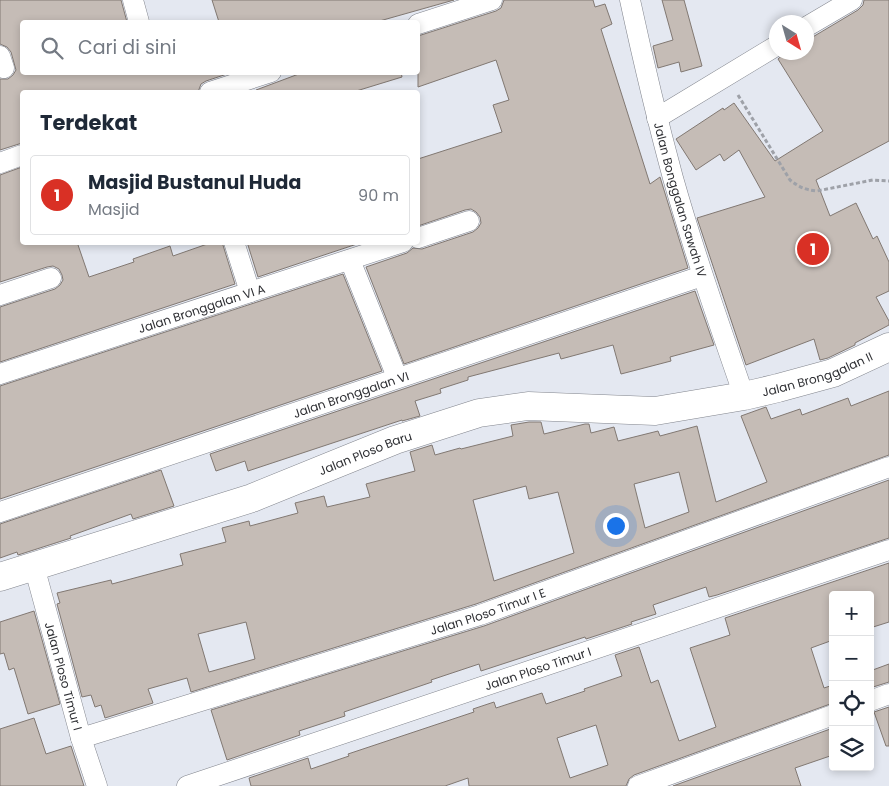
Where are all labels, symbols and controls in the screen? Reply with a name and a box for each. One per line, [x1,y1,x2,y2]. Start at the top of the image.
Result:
north arrow [769,15,814,60]
search box [20,20,420,75]
icon: search [38,34,66,62]
text: Cari di sini [78,34,176,61]
text: Terdekat [40,108,137,137]
street label: Jalan Bonggalan Sawah IV [650,120,711,279]
text: Masjid Bustanul Huda [88,169,301,196]
text: 1 [54,184,60,207]
text: 90 m [358,184,399,207]
text: Masjid [88,198,140,221]
pin: 1 [797,230,829,268]
street label: Jalan Bronggalan VI A [136,279,267,337]
street label: Jalan Bronggalan II [760,347,875,400]
street label: Jalan Bronggalan VI [291,367,411,421]
street label: Jalan Ploso Baru [316,427,414,479]
your location [603,513,629,539]
street label: Jalan Ploso Timur I E [428,584,548,638]
map controls [829,591,874,771]
button: + [829,591,874,636]
street label: Jalan Ploso Timur I [41,620,87,732]
button: − [829,636,874,681]
street label: Jalan Ploso Timur I [482,642,593,694]
button: locate [829,681,874,726]
button: layers [829,726,874,771]

